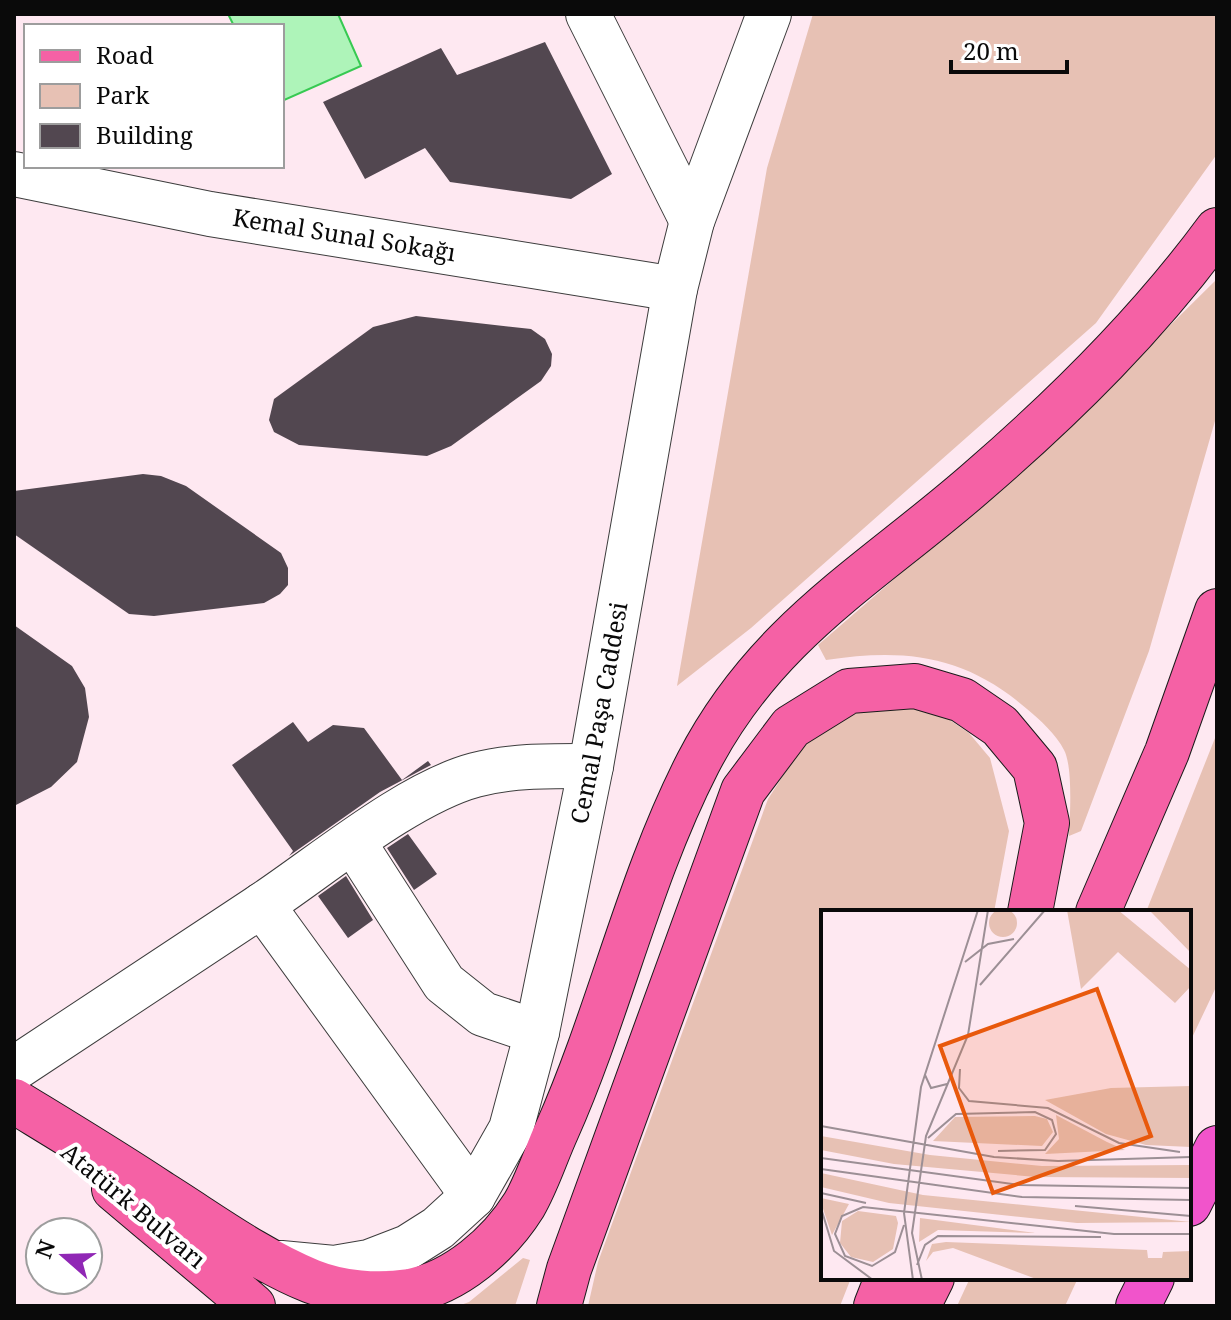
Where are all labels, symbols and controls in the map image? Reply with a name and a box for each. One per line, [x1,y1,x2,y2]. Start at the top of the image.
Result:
legend [24,24,284,168]
scale bar [951,24,1067,74]
text: 20 m [963,34,1019,67]
text: Road [96,38,154,71]
text: Park [96,78,150,111]
text: Building [96,118,193,151]
street label: Kemal Sunal Sokağı [231,200,459,268]
street label: Cemal Paşa Caddesi [562,599,635,827]
inset map [821,910,1191,1280]
street label: Atatürk Bulvarı [55,1135,213,1275]
north arrow [24,1216,104,1296]
text: N [27,1236,61,1262]

